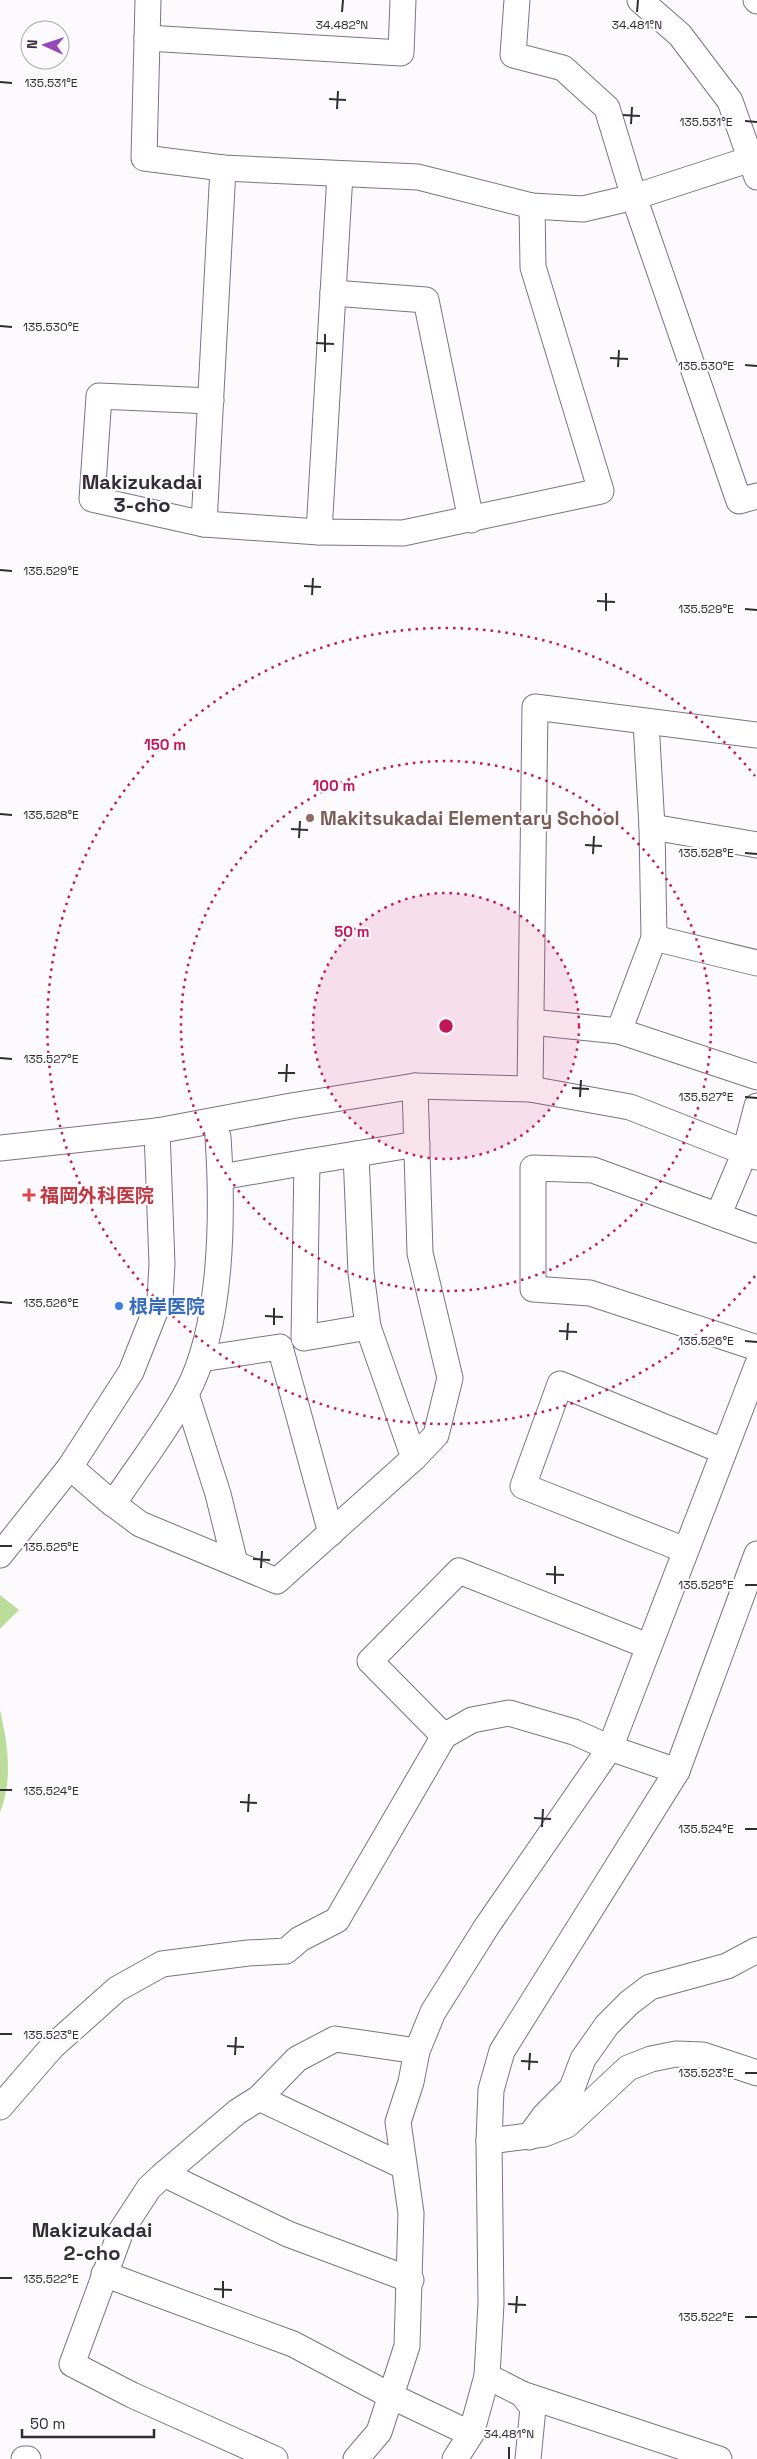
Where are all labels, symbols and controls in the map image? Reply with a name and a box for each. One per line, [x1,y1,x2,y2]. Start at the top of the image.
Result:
text: 34.482°N [316,17,368,33]
text: 34.481°N [612,17,662,33]
north arrow [20,20,70,70]
text: N [23,39,41,49]
text: 135.531°E [24,75,78,91]
text: 135.531°E [679,114,733,130]
text: 135.530°E [23,319,79,335]
text: 135.530°E [678,358,734,374]
district label: Makizukadai 3-cho [82,469,202,518]
text: 135.529°E [23,563,79,579]
text: 135.529°E [678,601,734,617]
text: 150 m [144,735,186,754]
text: 100 m [313,776,355,795]
place label: Makitsukadai Elementary School [320,806,620,831]
text: 135.528°E [23,807,79,823]
marker: Makitsukadai Elementary School [304,812,316,824]
text: 135.528°E [678,845,734,861]
text: 50 m [334,922,370,941]
centre of rings [437,1017,455,1035]
text: 135.527°E [24,1051,79,1067]
text: 135.527°E [679,1089,734,1105]
place label: 福岡外科医院 [40,1183,154,1208]
marker: 福岡外科医院 [22,1188,36,1202]
place label: 根岸医院 [129,1294,205,1319]
text: 135.526°E [23,1295,79,1311]
marker: 根岸医院 [113,1300,125,1312]
text: 135.526°E [678,1333,734,1349]
text: 135.525°E [23,1539,79,1555]
text: 135.525°E [678,1577,734,1593]
text: 135.524°E [23,1783,79,1799]
text: 135.524°E [678,1821,734,1837]
text: 135.523°E [23,2027,79,2043]
text: 135.523°E [678,2065,734,2081]
district label: Makizukadai 2-cho [32,2217,152,2266]
text: 135.522°E [23,2271,79,2287]
text: 135.522°E [678,2309,734,2325]
scale bar [22,2406,155,2438]
text: 50 m [30,2414,65,2433]
text: 34.481°N [484,2426,534,2442]

